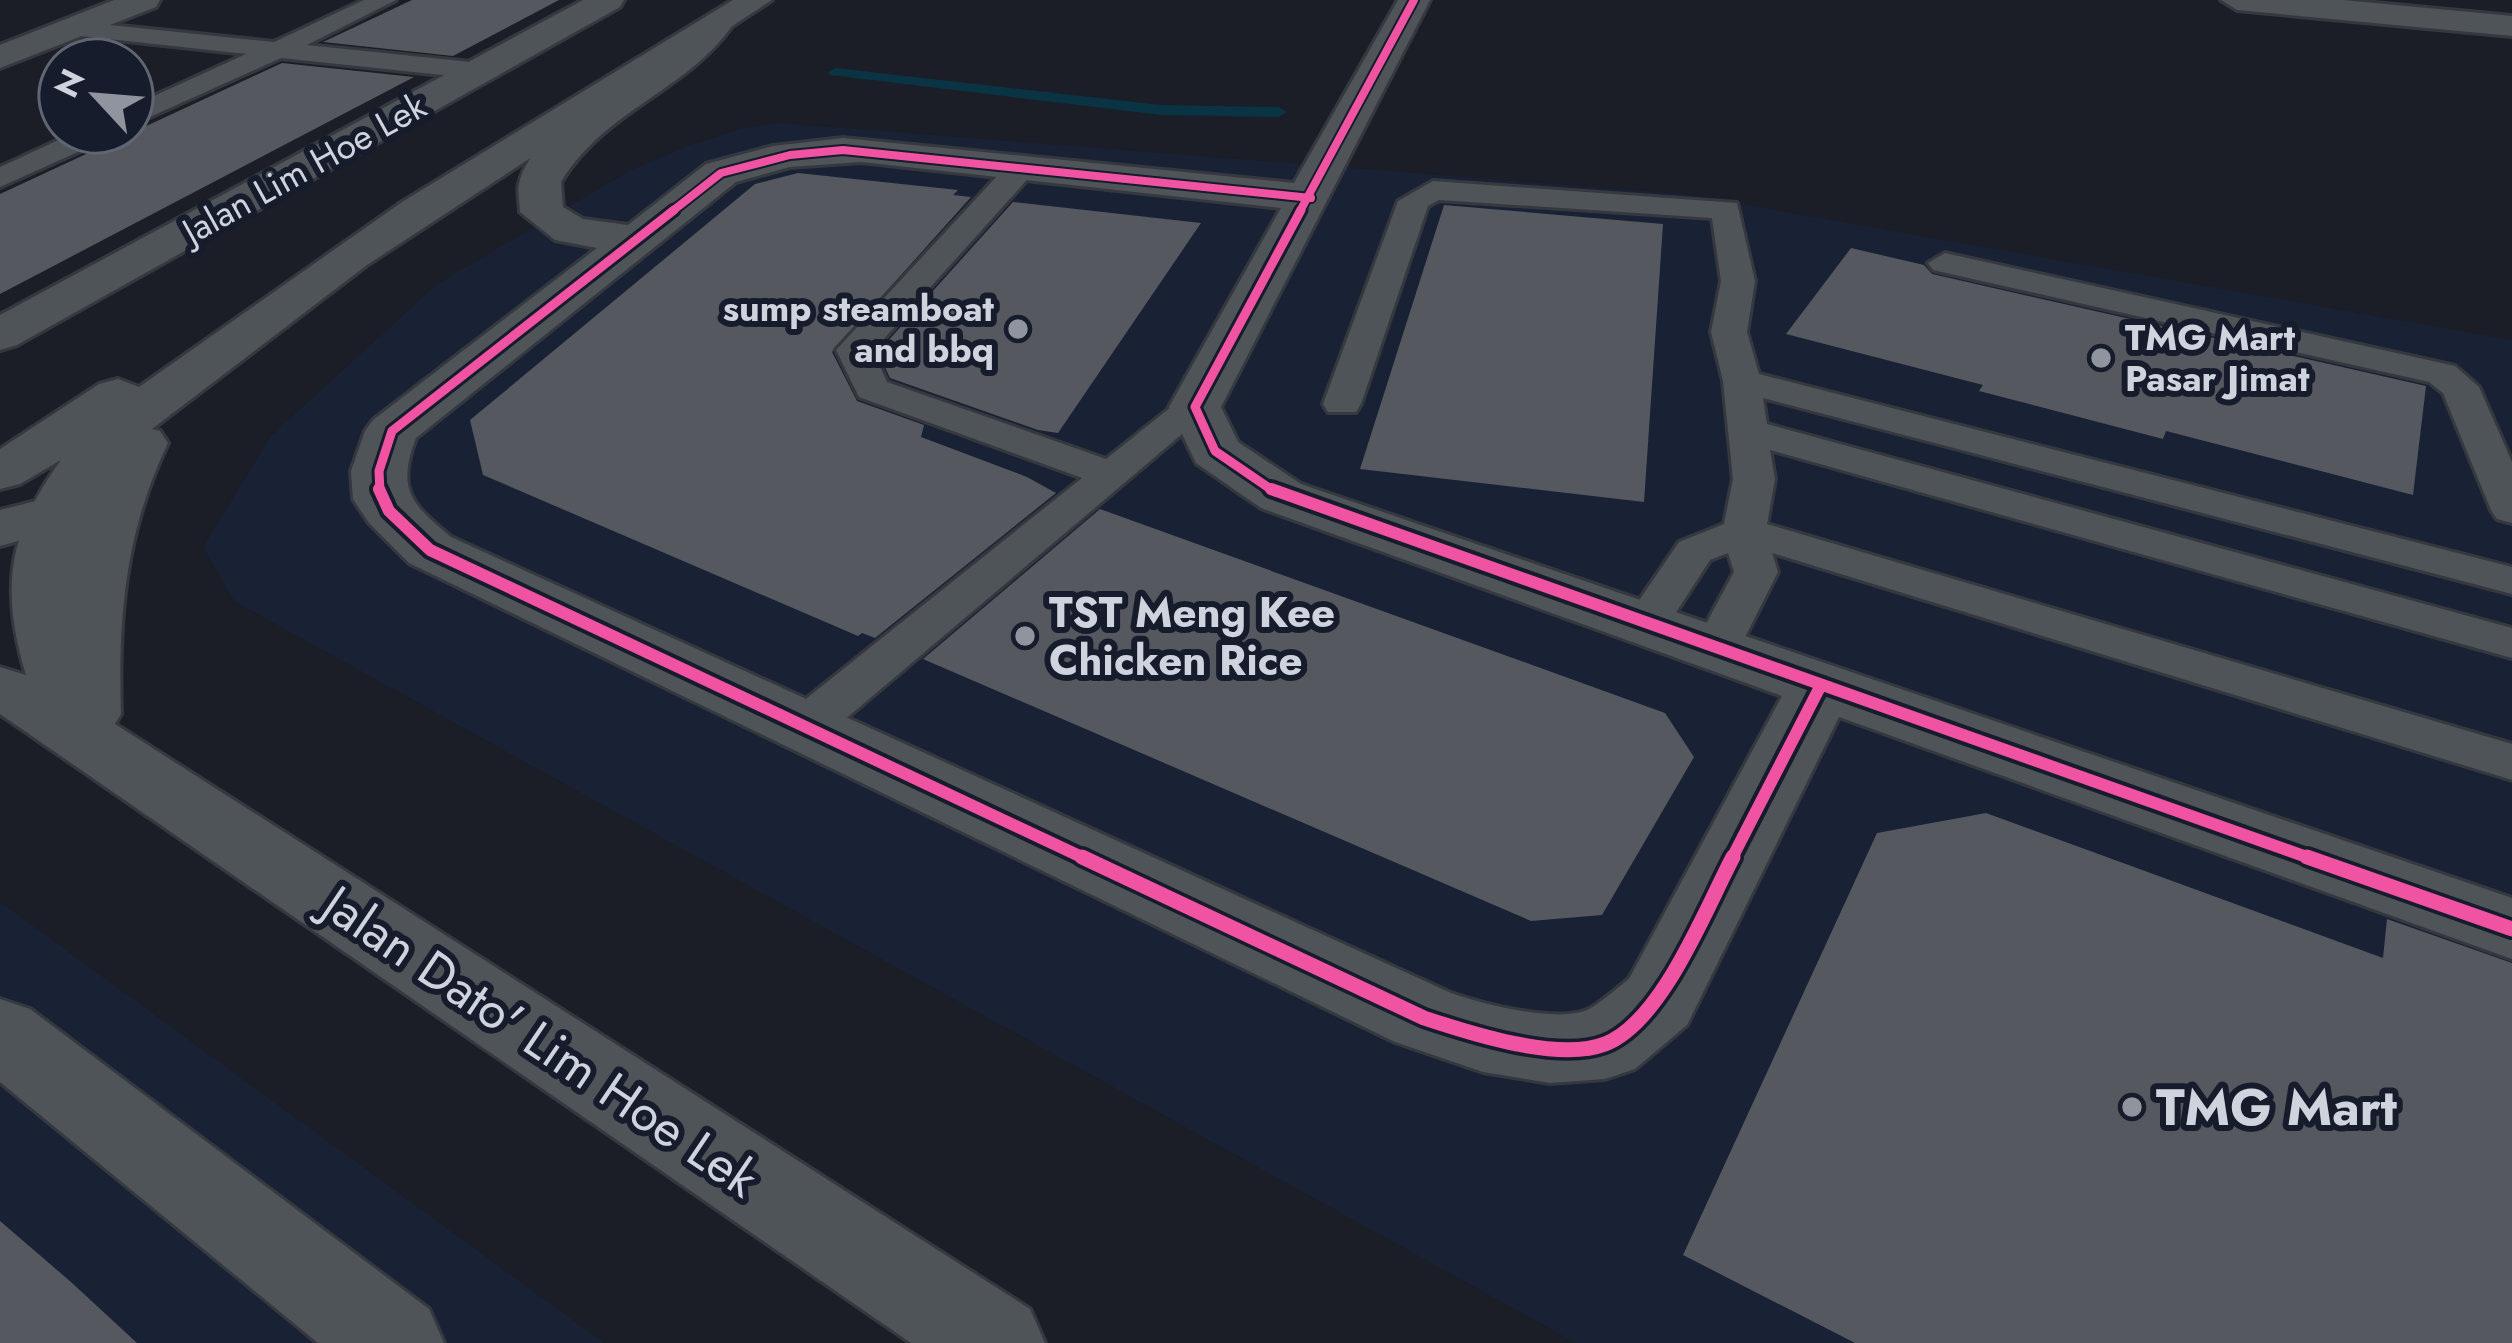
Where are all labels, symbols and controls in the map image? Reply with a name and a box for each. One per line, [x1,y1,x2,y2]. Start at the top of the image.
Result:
north arrow [36,36,156,156]
text: N [43,61,96,105]
street label: Jalan Lim Hoe Lek [169,79,435,258]
place label: sump steamboat and bbq [723,282,995,375]
place label: TMG Mart Pasar Jimat [2125,311,2310,404]
marker: sump steamboat and bbq [1005,316,1031,342]
marker: TMG Mart Pasar Jimat [2088,345,2114,371]
place label: TST Meng Kee Chicken Rice [1049,582,1335,691]
marker: TST Meng Kee Chicken Rice [1012,623,1038,649]
street label: Jalan Dato' Lim Hoe Lek [303,864,774,1215]
place label: TMG Mart [2156,1070,2397,1144]
marker: TMG Mart [2119,1094,2145,1120]

